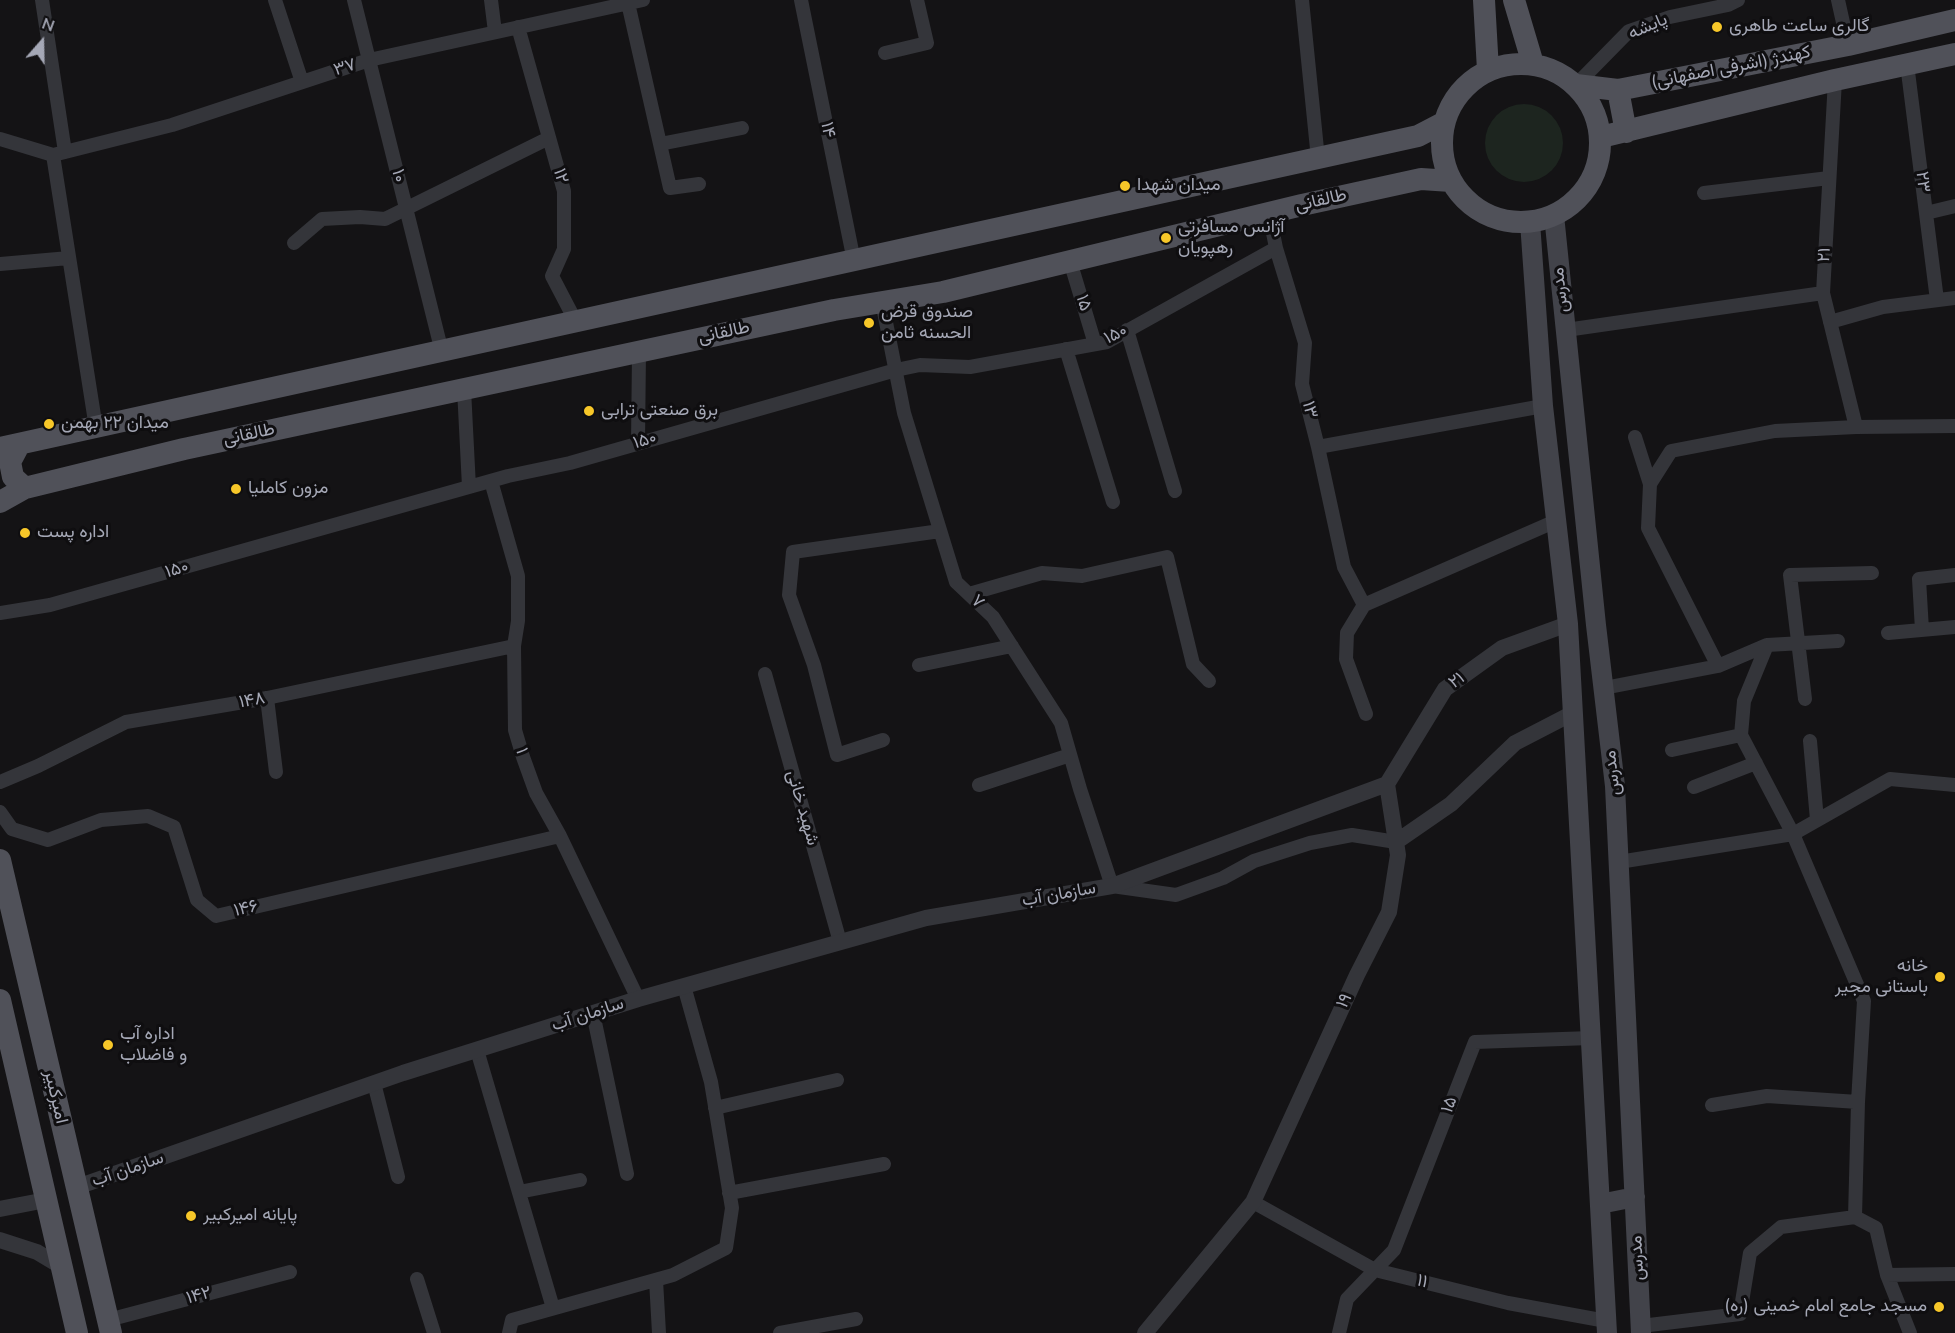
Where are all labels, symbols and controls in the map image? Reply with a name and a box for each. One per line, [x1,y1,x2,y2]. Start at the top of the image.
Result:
street label: پایشه [1625,9,1671,45]
north arrow [12,12,72,72]
text: N [39,13,58,37]
place label: گالری ساعت طاهری [1729,16,1869,38]
marker: گالری ساعت طاهری [1710,20,1724,34]
street label: کهندژ (اشرفی اصفهانی) [1649,42,1813,94]
street label: ۳۷ [331,54,359,82]
street label: ۱۴ [815,120,839,140]
street label: ۱۲ [548,166,572,186]
street label: ۱۰ [386,167,410,185]
street label: ۲۳ [1910,170,1934,194]
place label: میدان شهدا [1137,175,1221,197]
marker: میدان شهدا [1118,179,1132,193]
street label: طالقانی [1293,185,1349,217]
place label: آژانس مسافرتی رهپویان [1178,217,1284,260]
marker: آژانس مسافرتی رهپویان [1159,231,1173,245]
street label: ۲۱ [1814,247,1836,263]
street label: مدرس [1548,266,1574,314]
street label: ۱۵ [1070,292,1096,314]
place label: صندوق قرض الحسنه ثامن [881,302,973,344]
marker: صندوق قرض الحسنه ثامن [862,316,876,330]
street label: طالقانی [696,317,752,349]
street label: ۱۵۰ [1101,320,1131,350]
street label: ۱۳ [1296,399,1322,421]
place label: برق صنعتی ترابی [601,400,718,422]
marker: برق صنعتی ترابی [582,404,596,418]
place label: میدان ۲۲ بهمن [61,413,169,435]
marker: میدان ۲۲ بهمن [42,417,56,431]
street label: طالقانی [221,419,277,451]
street label: ۱۵۰ [631,427,659,455]
place label: مزون کاملیا [248,478,328,500]
marker: مزون کاملیا [229,482,243,496]
place label: اداره پست [37,522,109,544]
marker: اداره پست [18,526,32,540]
street label: ۱۵۰ [163,556,191,584]
street label: ۷ [966,591,988,613]
street label: ۲۱ [1445,668,1469,694]
street label: ۱۴۸ [237,688,267,714]
street label: ۱ [510,746,532,756]
street label: مدرس [1600,749,1626,797]
street label: شهید خانی [781,768,823,848]
street label: سازمان آب [1020,878,1098,912]
street label: ۱۴۶ [232,896,260,922]
place label: خانه باستانی مجیر [1835,956,1928,998]
marker: خانه باستانی مجیر [1933,970,1947,984]
street label: ۱۹ [1332,990,1358,1012]
street label: سازمان آب [549,993,627,1037]
place label: اداره آب و فاضلاب [120,1024,187,1066]
marker: اداره آب و فاضلاب [101,1038,115,1052]
street label: امیرکبیر [38,1068,72,1126]
street label: ۱۵ [1437,1094,1463,1116]
street label: سازمان آب [89,1148,167,1192]
place label: پایانه امیرکبیر [203,1205,297,1227]
marker: پایانه امیرکبیر [184,1209,198,1223]
street label: مدرس [1626,1235,1650,1281]
street label: ۱۱ [1414,1270,1430,1294]
street label: ۱۴۲ [184,1282,214,1310]
place label: مسجد جامع امام خمینی (ره) [1724,1296,1927,1318]
marker: مسجد جامع امام خمینی (ره) [1932,1300,1946,1314]

